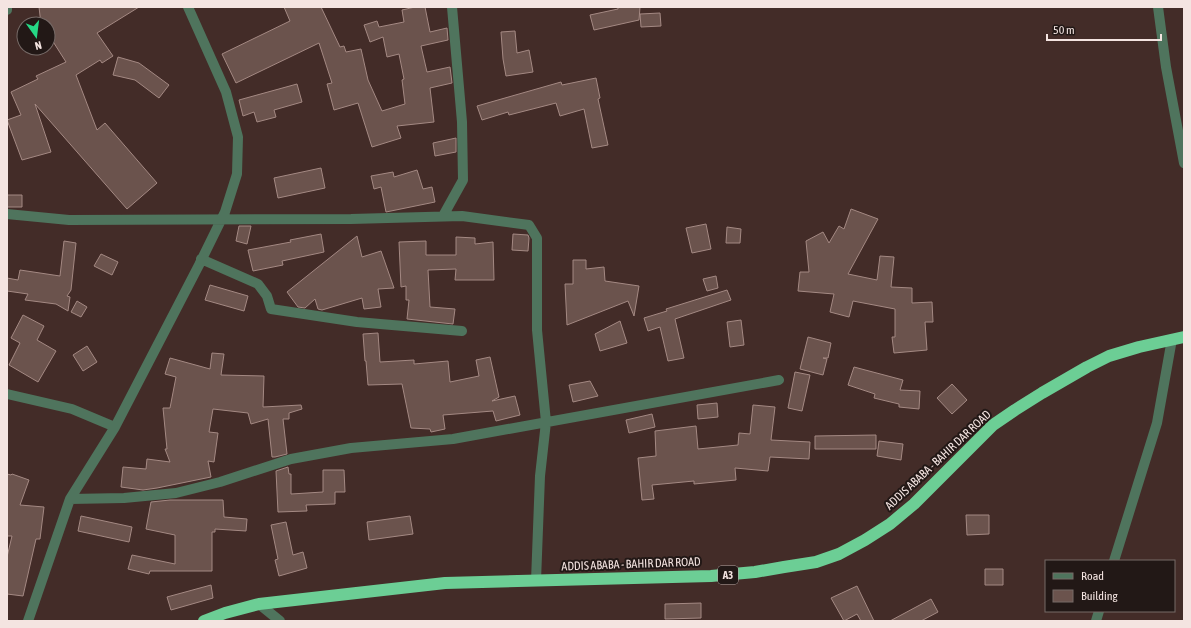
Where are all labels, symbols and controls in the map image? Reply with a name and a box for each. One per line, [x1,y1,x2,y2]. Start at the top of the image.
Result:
north arrow [16,16,56,56]
scale bar [1047,16,1161,42]
text: 50 m [1053,23,1075,37]
text: N [34,39,43,52]
street label: ADDIS ABABA - BAHIR DAR ROAD [882,407,994,513]
street label: ADDIS ABABA - BAHIR DAR ROAD [561,555,701,573]
legend [1045,560,1175,612]
road number: A3 [718,566,738,584]
text: Road [1081,569,1104,583]
text: Building [1081,589,1119,603]

